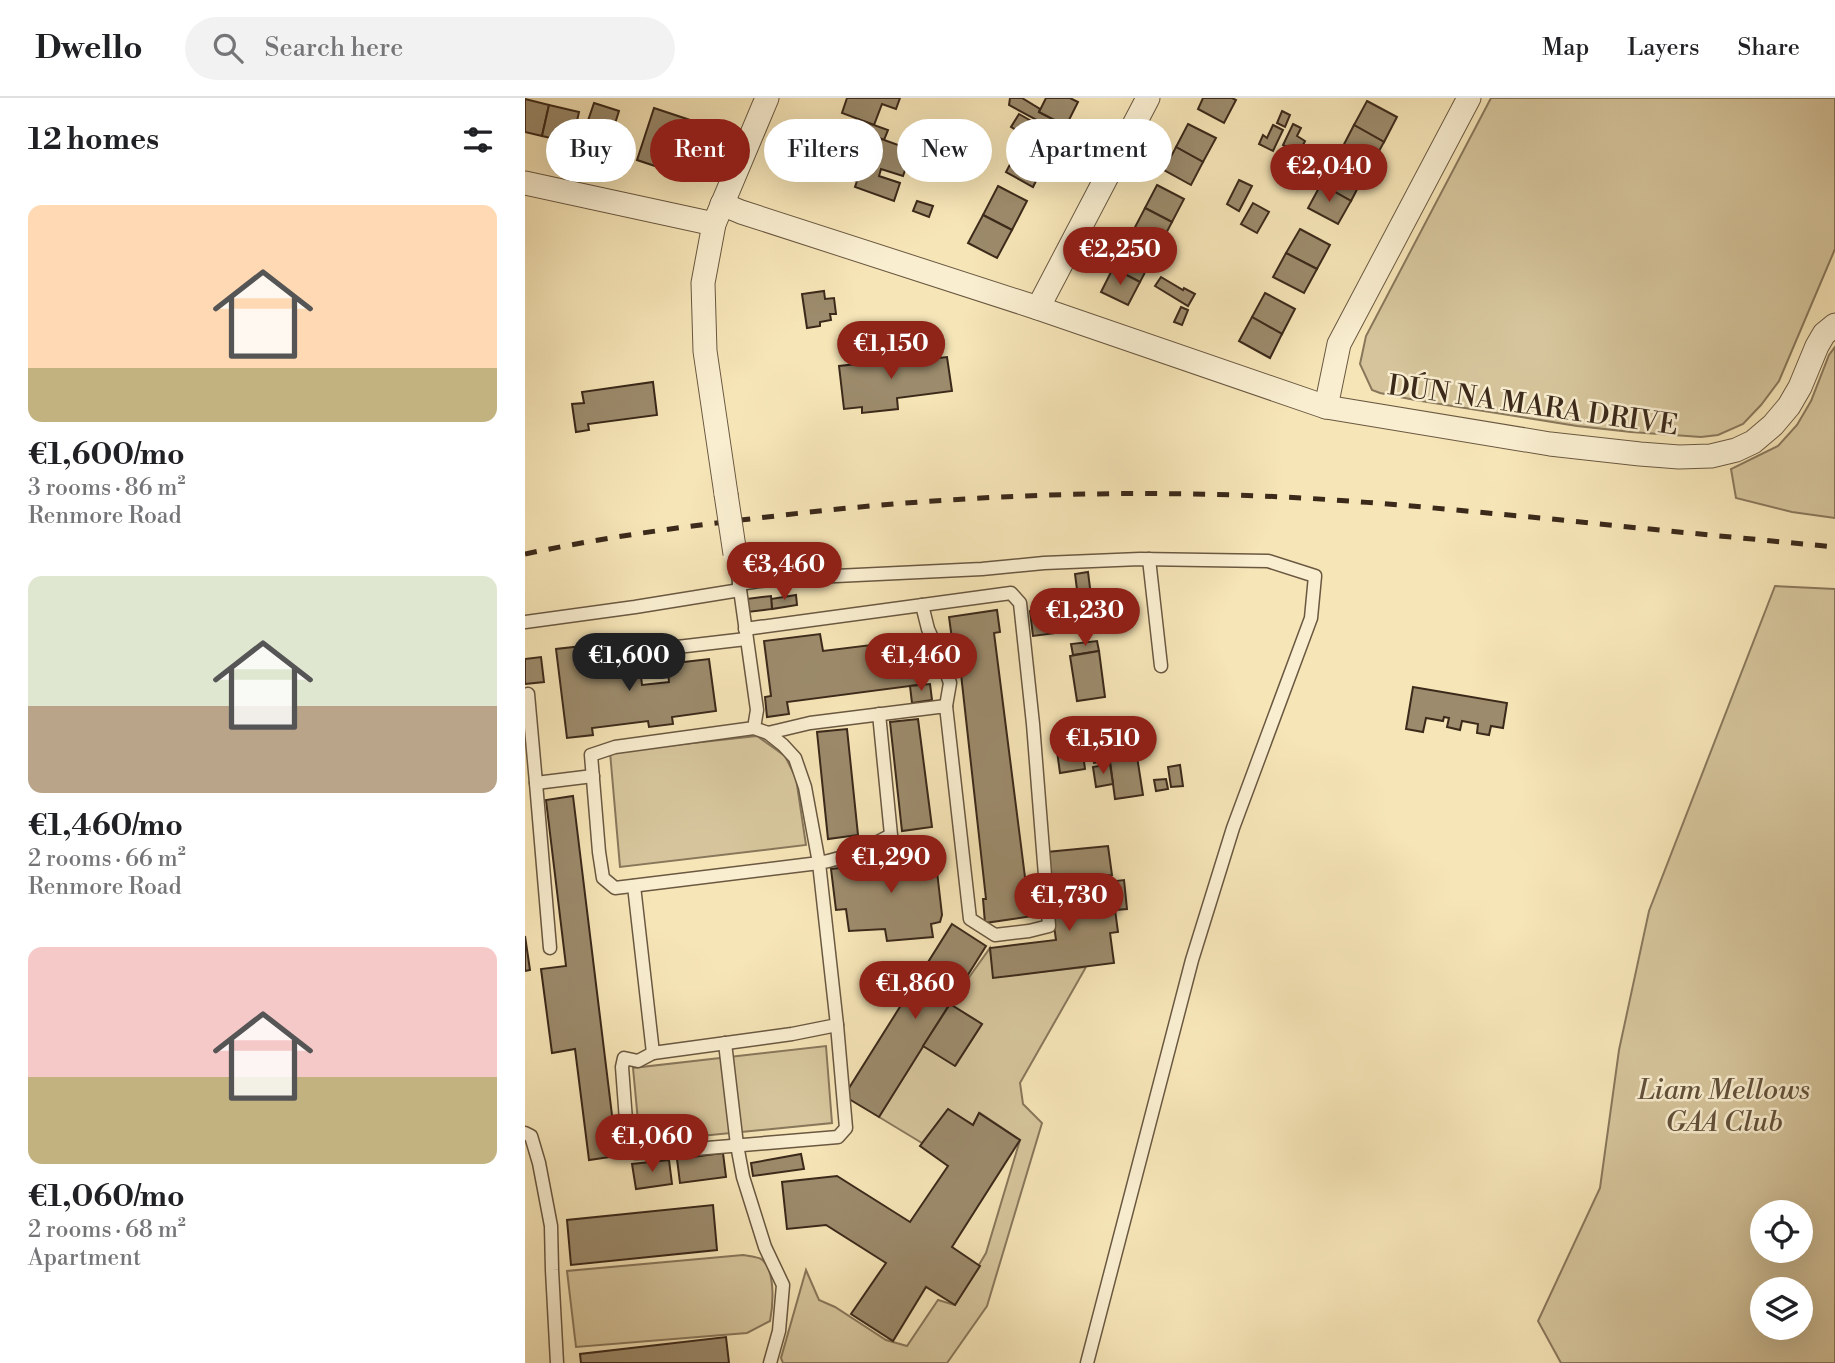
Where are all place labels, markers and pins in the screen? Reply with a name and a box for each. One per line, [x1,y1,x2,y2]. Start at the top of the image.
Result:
pin: €2,040 [1272,144,1386,204]
pin: €2,250 [1063,228,1177,287]
pin: €1,150 [834,322,948,381]
pin: €3,460 [727,542,841,602]
pin: €1,230 [1028,588,1142,648]
pin: €1,600 [572,634,686,693]
pin: €1,460 [864,634,978,693]
pin: €1,510 [1046,716,1160,776]
pin: €1,290 [834,836,948,895]
pin: €1,730 [1012,874,1126,933]
pin: €1,860 [858,962,972,1021]
pin: €1,060 [595,1114,709,1174]

